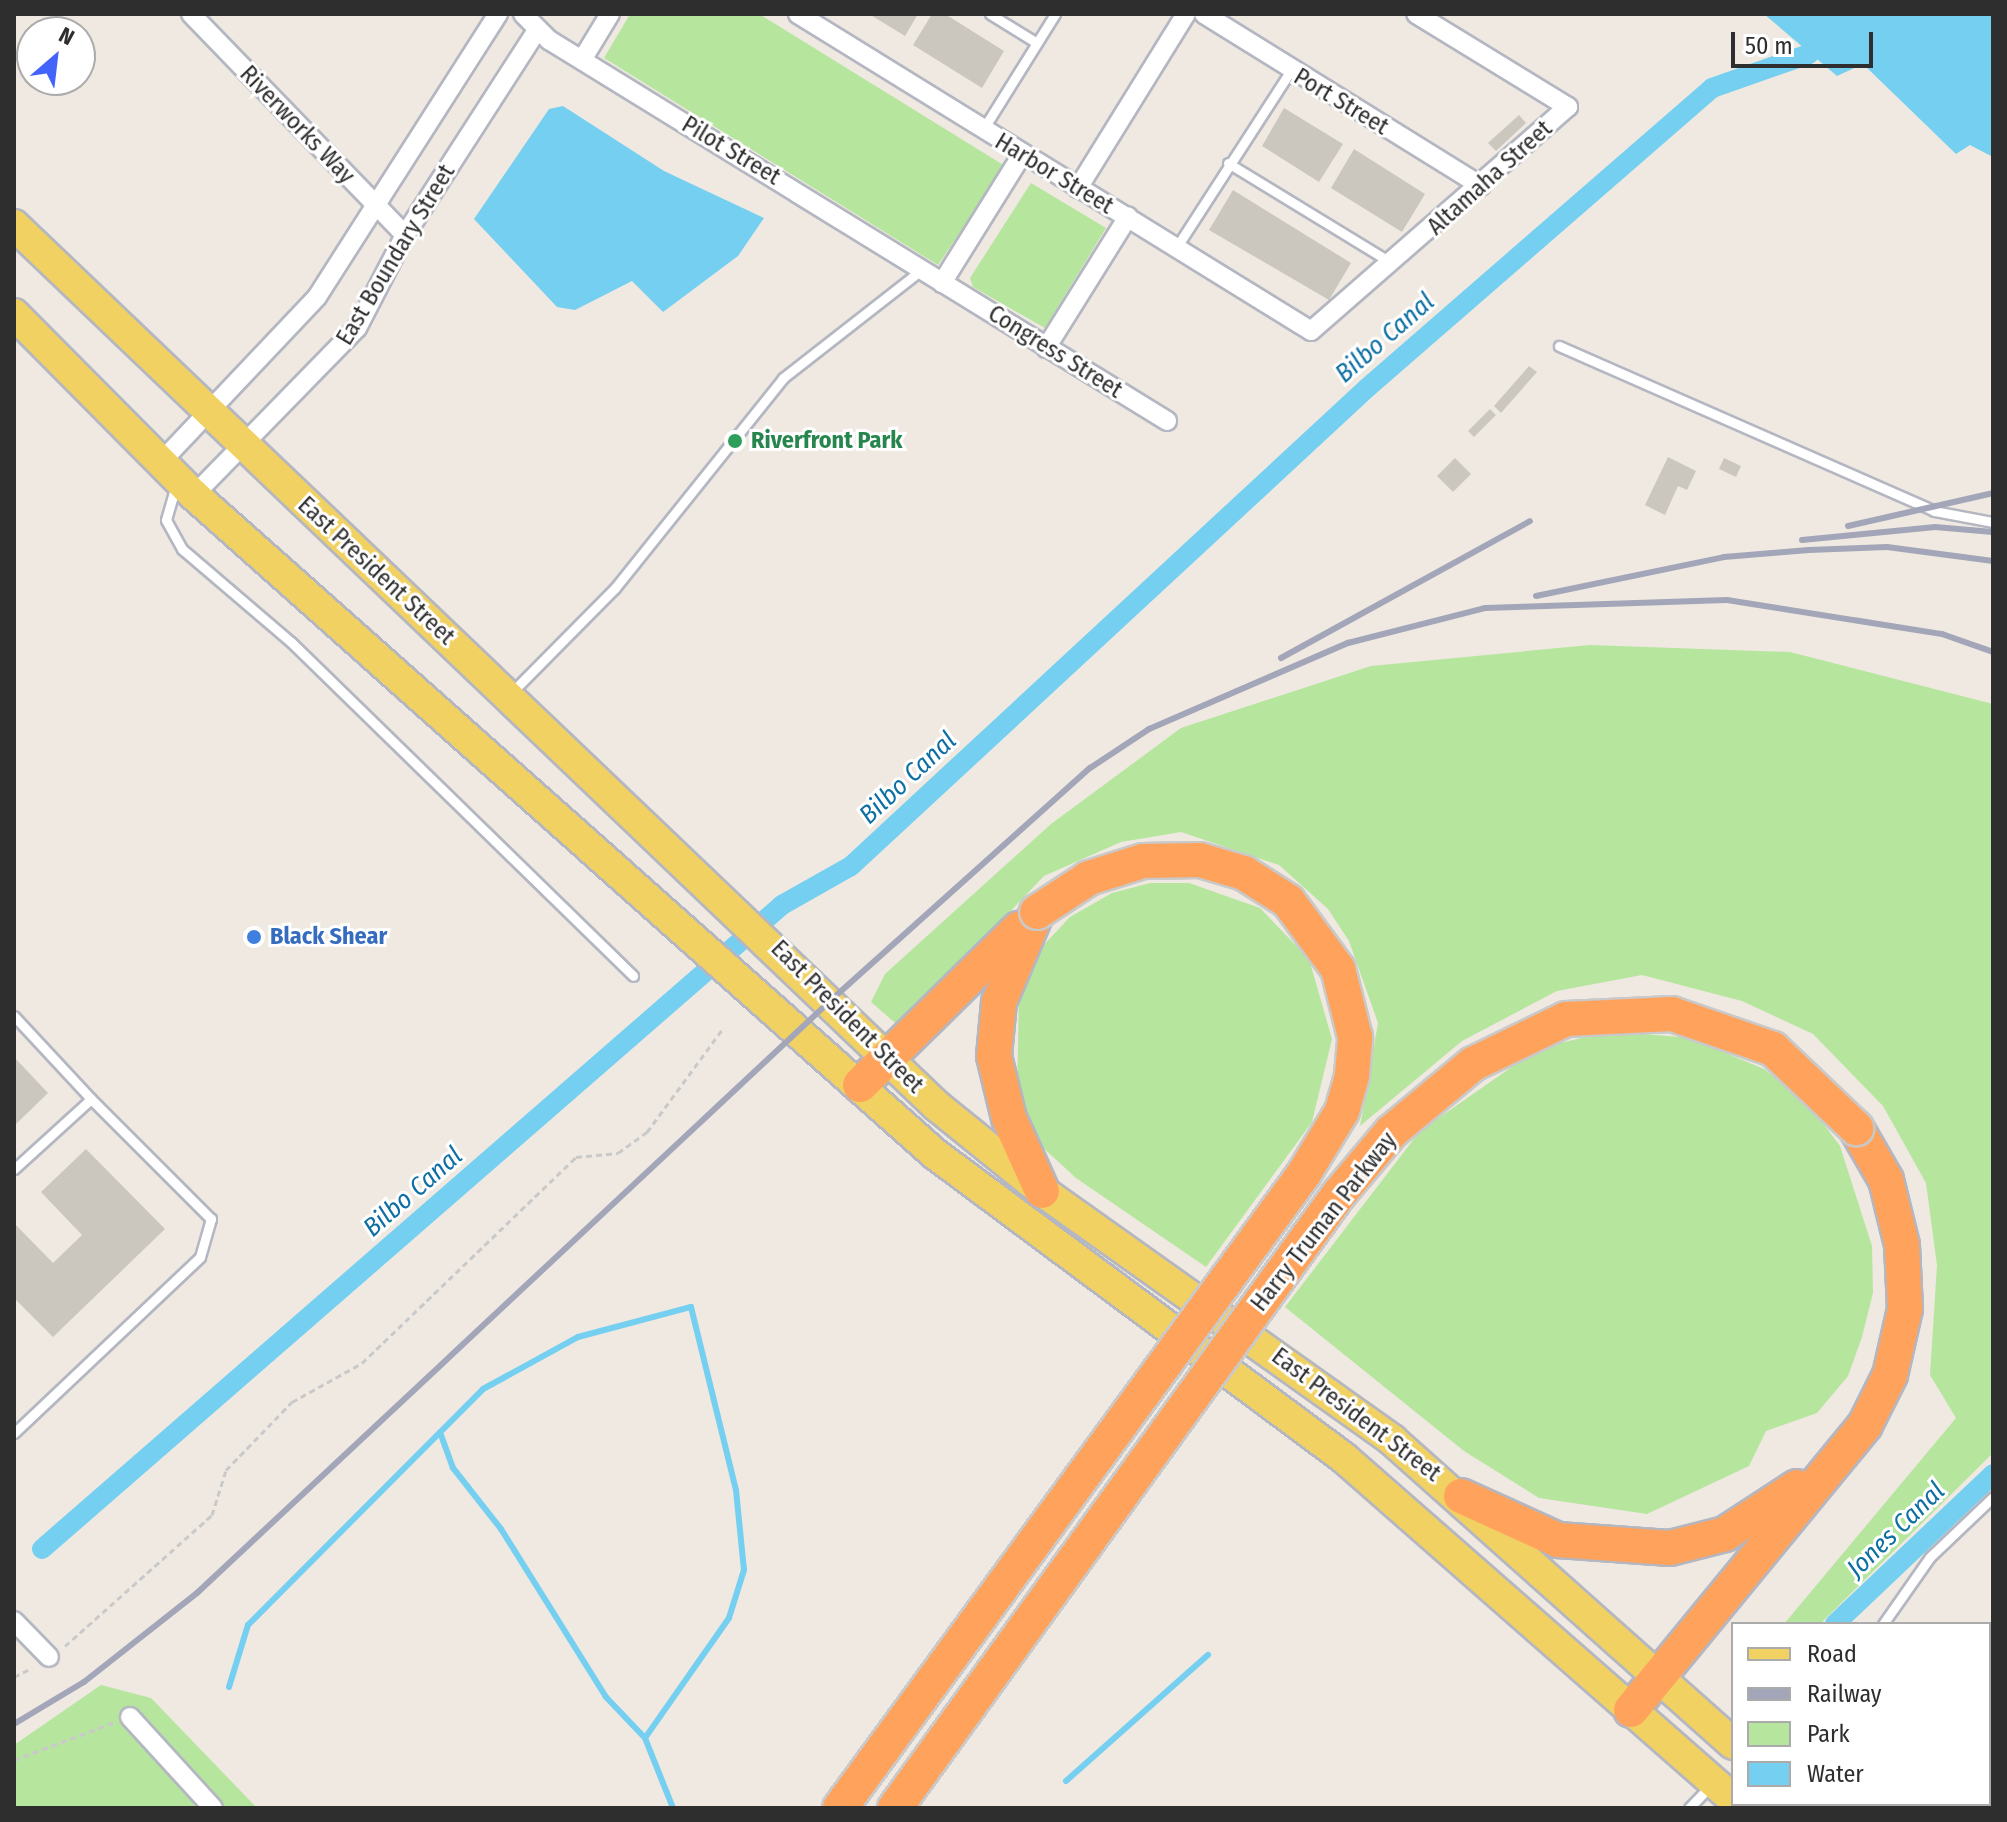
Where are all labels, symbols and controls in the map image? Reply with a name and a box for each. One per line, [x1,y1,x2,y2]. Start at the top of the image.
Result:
north arrow [16,16,96,96]
scale bar [1735,16,1877,66]
text: N [54,21,79,51]
text: 50 m [1745,32,1793,60]
street label: Riverworks Way [234,60,360,190]
street label: Port Street [1288,63,1394,141]
street label: Pilot Street [676,110,786,192]
street label: Altamaha Street [1422,115,1558,241]
street label: Harbor Street [990,127,1118,221]
street label: East Boundary Street [331,159,461,351]
water label: Bilbo Canal [1329,287,1441,389]
street label: Congress Street [983,299,1127,405]
place label: Riverfront Park [751,427,902,455]
marker: Riverfront Park [726,432,744,450]
street label: East President Street [292,491,460,651]
water label: Bilbo Canal [853,725,963,831]
place label: Black Shear [270,923,387,951]
marker: Black Shear [245,928,263,946]
street label: East President Street [765,935,929,1099]
street label: Harry Truman Parkway [1245,1127,1403,1317]
water label: Bilbo Canal [357,1141,469,1243]
street label: East President Street [1266,1342,1446,1488]
water label: Jones Canal [1841,1476,1951,1584]
legend [1731,1622,1991,1806]
text: Road [1807,1640,1857,1668]
text: Railway [1807,1680,1882,1708]
text: Park [1807,1720,1850,1748]
text: Water [1807,1760,1864,1788]

